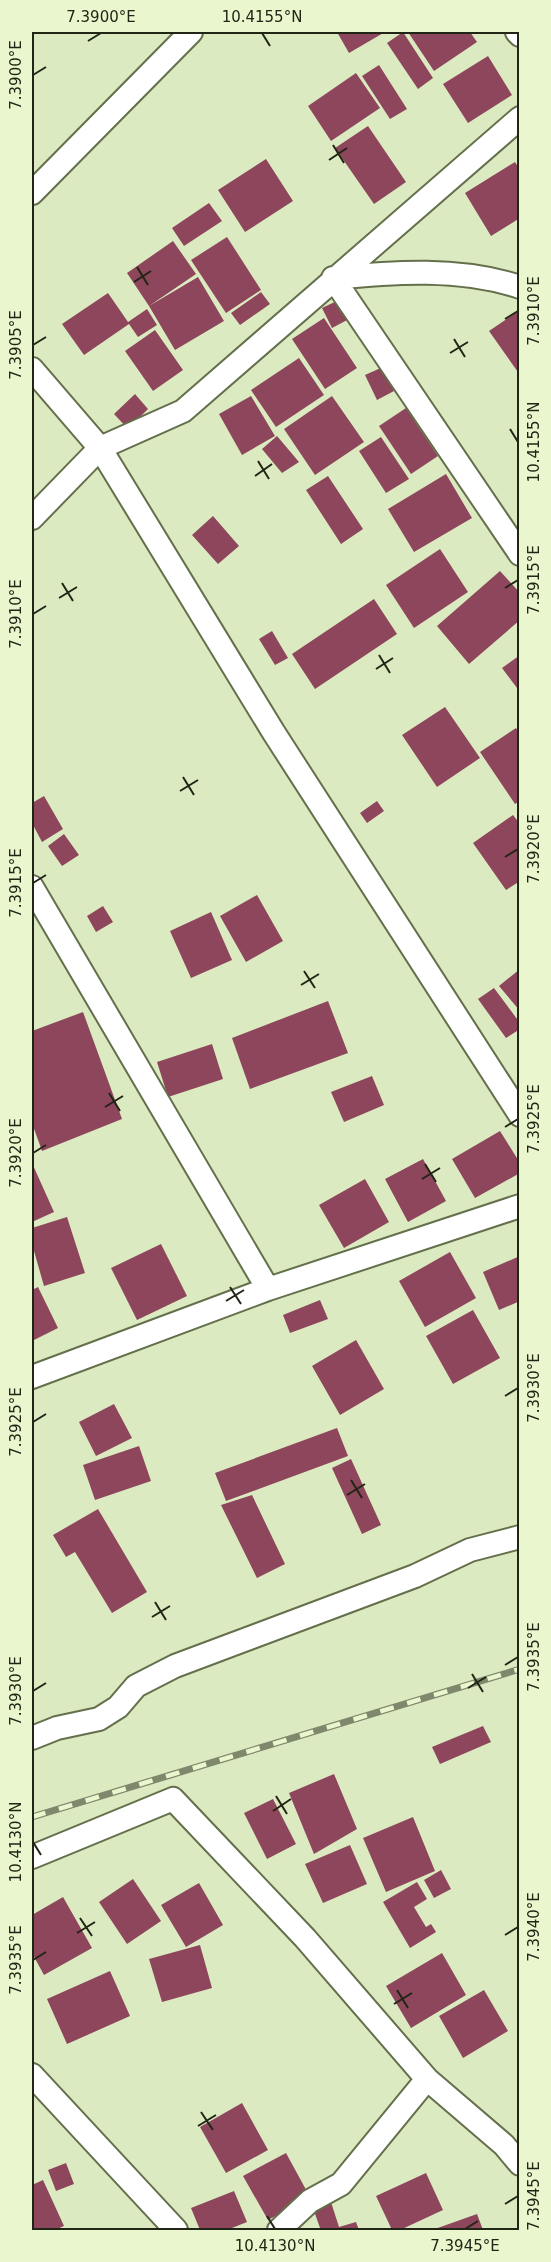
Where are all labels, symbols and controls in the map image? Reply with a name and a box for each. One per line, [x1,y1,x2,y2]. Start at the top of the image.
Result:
text: 7.3900°E [66,8,136,26]
text: 10.4155°N [222,8,302,26]
text: 7.3900°E [7,40,25,110]
text: 7.3910°E [525,276,543,346]
text: 7.3905°E [7,310,25,380]
text: 10.4155°N [525,402,543,482]
text: 7.3915°E [525,545,543,615]
text: 7.3910°E [7,579,25,649]
text: 7.3920°E [525,814,543,884]
text: 7.3915°E [7,848,25,918]
text: 7.3925°E [525,1084,543,1154]
text: 7.3920°E [7,1118,25,1188]
text: 7.3930°E [525,1353,543,1423]
text: 7.3925°E [7,1387,25,1457]
text: 7.3935°E [525,1622,543,1692]
text: 7.3930°E [7,1656,25,1726]
text: 10.4130°N [7,1802,25,1882]
text: 7.3940°E [525,1892,543,1962]
text: 7.3935°E [7,1925,25,1995]
text: 7.3945°E [525,2161,543,2231]
text: 10.4130°N [235,2237,315,2255]
text: 7.3945°E [430,2237,500,2255]

